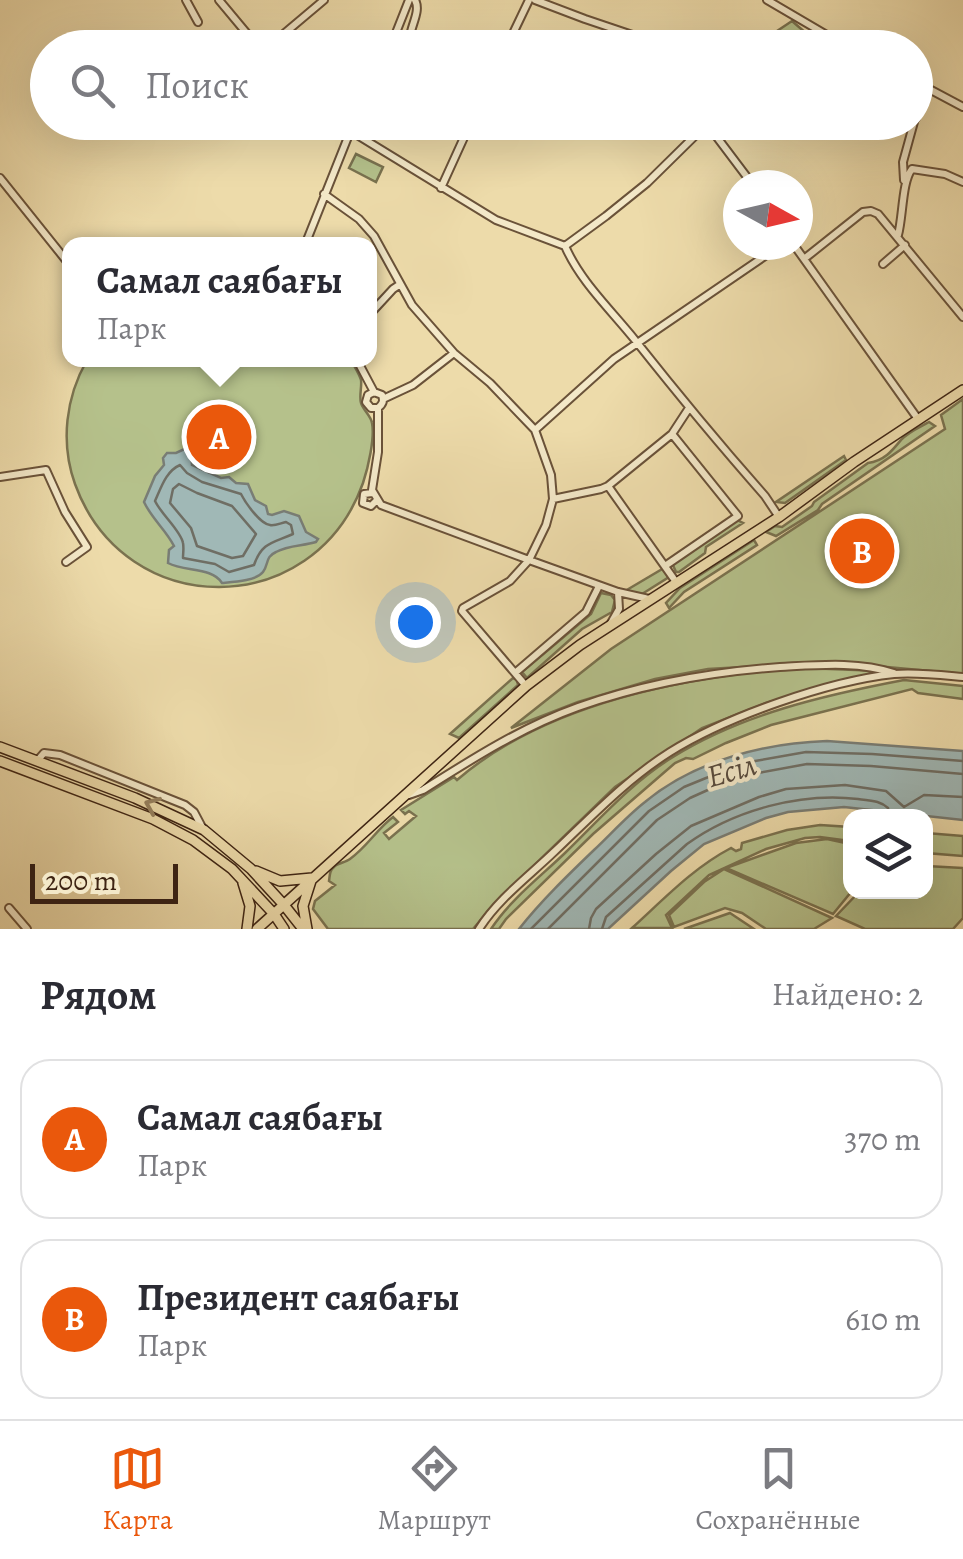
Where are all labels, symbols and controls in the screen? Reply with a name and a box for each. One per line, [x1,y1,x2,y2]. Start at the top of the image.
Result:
search box [30,30,933,140]
icon: search [65,58,120,113]
text: Поиск [145,59,249,111]
north arrow [723,170,813,260]
popup [62,237,377,367]
text: Самал саябағы [96,254,343,306]
text: Парк [96,306,167,350]
pin: A [186,400,252,474]
pin: B [830,514,894,588]
your location [390,597,441,648]
water label: Есіл [701,742,761,798]
one-way arrow [144,797,162,817]
map controls [843,809,933,899]
button: layers [843,809,933,899]
scale bar [30,859,178,904]
text: 200 m [45,862,117,900]
text: Рядом [40,966,157,1023]
text: Найдено: 2 [772,972,923,1016]
text: Самал саябағы [137,1091,383,1143]
text: A [64,1117,85,1161]
text: 370 m [844,1117,921,1161]
text: Парк [137,1143,207,1187]
text: Президент саябағы [137,1271,460,1323]
text: B [64,1297,85,1341]
text: 610 m [845,1297,921,1341]
text: Парк [137,1323,207,1367]
tab: Карта [102,1441,173,1539]
tab: Маршрут [378,1441,491,1539]
tab: Сохранённые [696,1441,861,1539]

